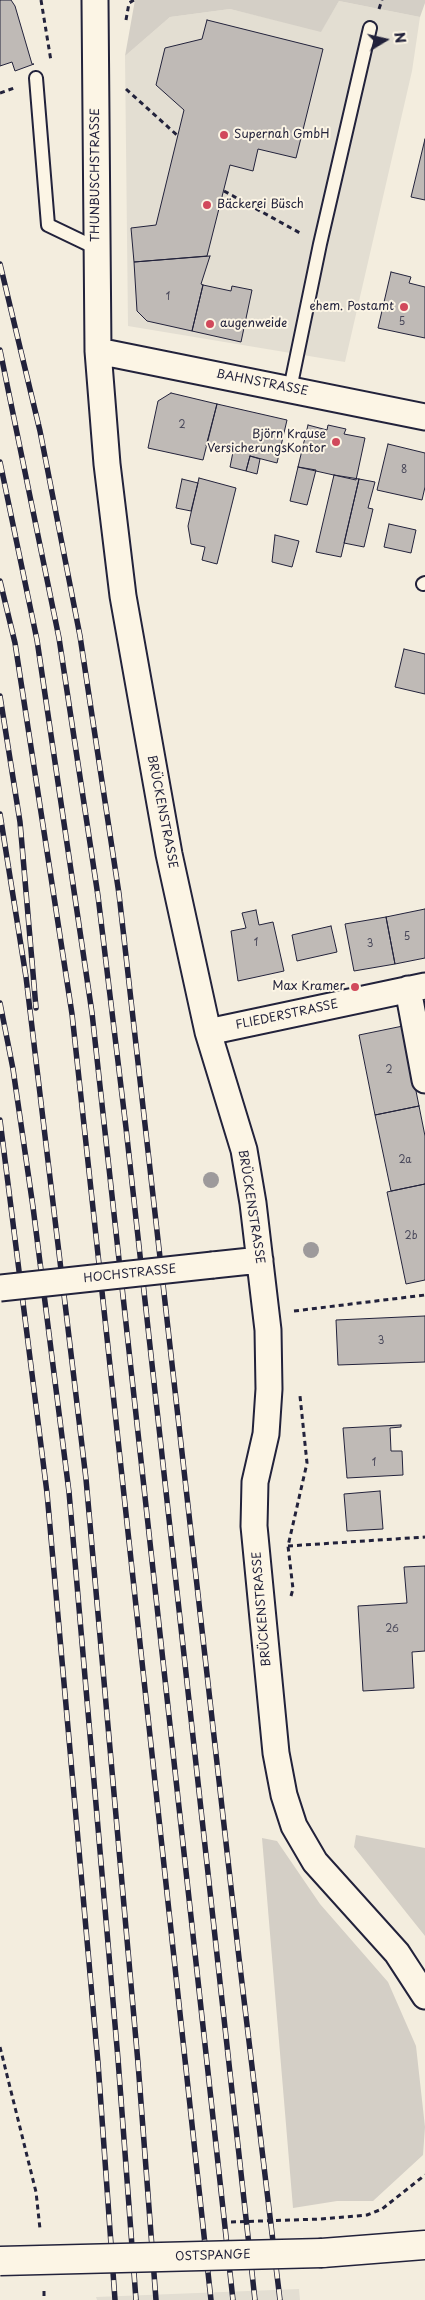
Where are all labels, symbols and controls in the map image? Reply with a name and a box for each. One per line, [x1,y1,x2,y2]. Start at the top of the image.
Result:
north arrow [360,15,410,65]
text: N [389,30,412,45]
street label: THUNBUSCHSTRASSE [89,108,103,242]
place label: Supernah GmbH [234,128,329,142]
marker: Supernah GmbH [218,129,230,141]
place label: Bäckerei Büsch [217,198,304,212]
marker: Bäckerei Büsch [201,199,213,211]
house number: 1 [166,291,170,303]
place label: ehem. Postamt [310,300,394,314]
marker: ehem. Postamt [398,301,410,313]
house number: 5 [399,316,405,328]
place label: augenweide [220,317,287,331]
marker: augenweide [204,318,216,330]
street label: BAHNSTRASSE [215,367,309,399]
house number: 2 [178,419,186,431]
place label: Björn Krause VersicherungsKontor [207,428,326,456]
marker: Björn Krause VersicherungsKontor [330,436,342,448]
house number: 8 [401,464,407,476]
street label: BRÜCKENSTRASSE [144,754,180,870]
house number: 5 [404,931,410,943]
house number: 1 [254,937,258,949]
house number: 3 [367,938,373,950]
place label: Max Kramer [272,980,345,994]
marker: Max Kramer [349,981,361,993]
street label: FLIEDERSTRASSE [234,997,340,1033]
house number: 2 [385,1064,393,1076]
street label: BRÜCKENSTRASSE [235,1149,267,1265]
house number: 2a [398,1154,412,1166]
house number: 2b [405,1230,417,1242]
street label: HOCHSTRASSE [83,1262,177,1286]
house number: 3 [378,1335,384,1347]
house number: 1 [372,1457,376,1469]
street label: BRÜCKENSTRASSE [250,1551,274,1667]
house number: 26 [385,1623,399,1635]
street label: OSTSPANGE [175,2247,251,2265]

